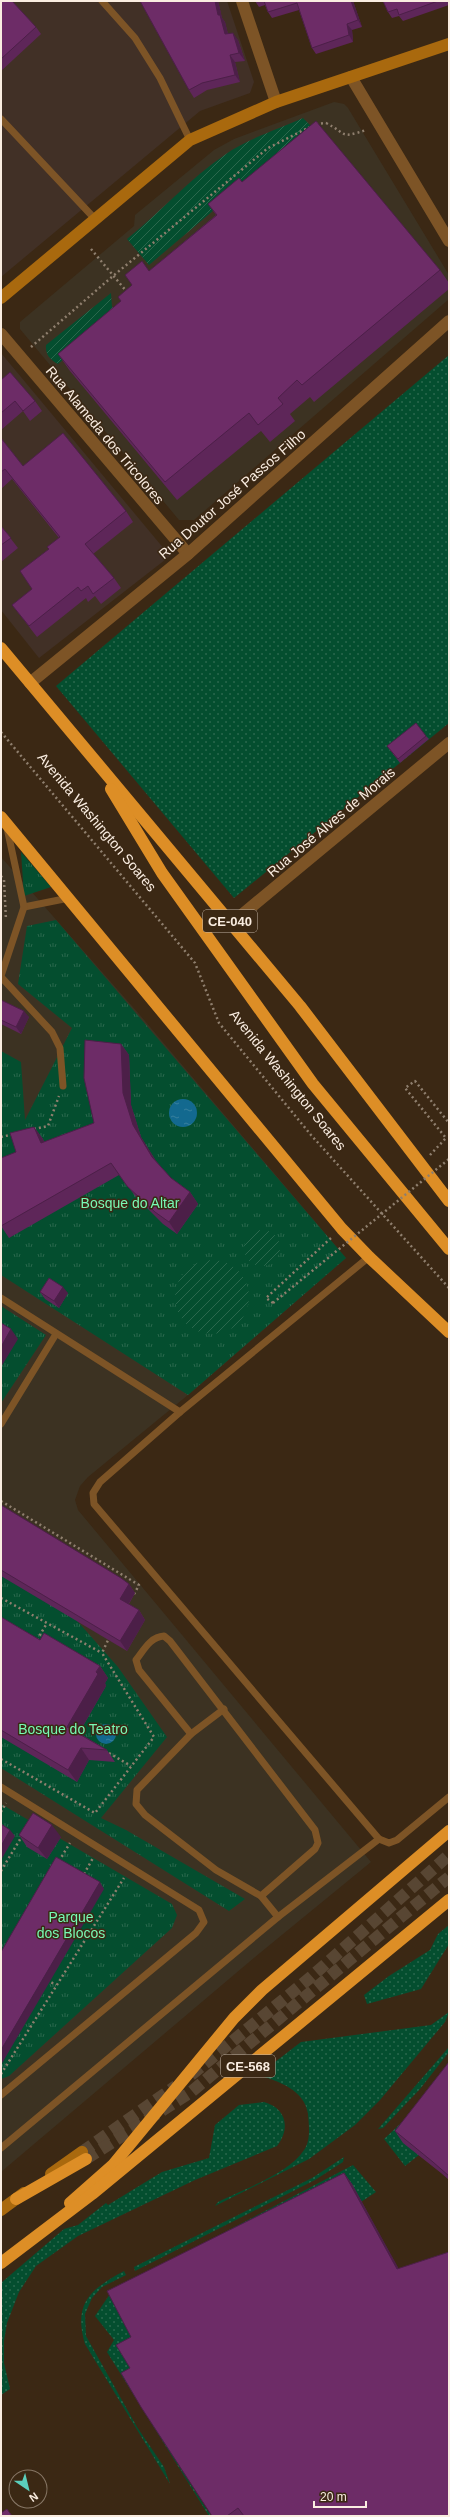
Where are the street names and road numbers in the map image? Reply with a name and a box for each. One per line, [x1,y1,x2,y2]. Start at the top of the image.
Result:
street label: Rua Alameda dos Tricolores [43,363,167,507]
street label: Rua Doutor José Passos Filho [155,426,309,562]
street label: Avenida Washington Soares [34,749,160,895]
street label: Rua José Alves de Morais [264,764,398,880]
road number: CE-040 [203,910,257,932]
street label: Avenida Washington Soares [226,1007,350,1153]
road number: CE-568 [221,2055,275,2077]

